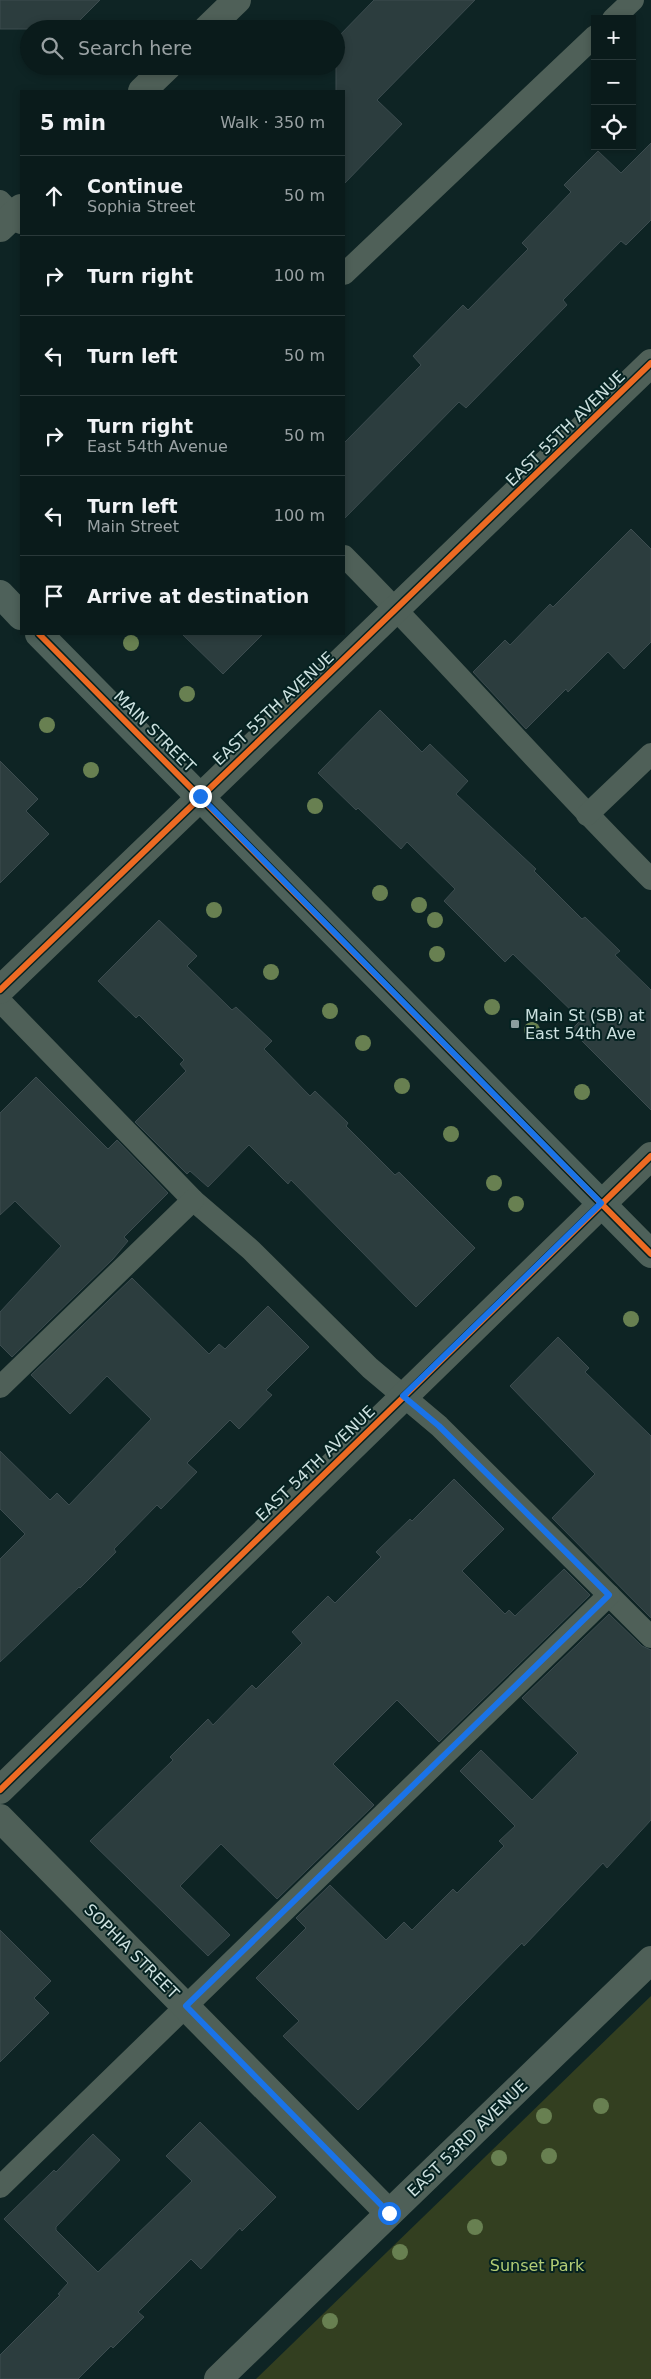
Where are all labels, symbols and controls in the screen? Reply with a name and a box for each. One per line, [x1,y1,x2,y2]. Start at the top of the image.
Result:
map controls [591,15,636,150]
button: + [591,15,636,60]
search box [20,20,345,75]
icon: search [38,34,66,62]
text: Search here [78,37,192,59]
button: − [591,60,636,105]
button: locate [591,105,636,150]
text: 5 min [40,111,106,135]
text: Walk · 350 m [220,113,325,132]
text: Continue [87,175,183,197]
icon: ahead [40,182,68,210]
text: 50 m [284,186,325,205]
text: Sophia Street [87,197,195,216]
icon: right [40,262,68,290]
text: Turn right [87,265,193,287]
text: 100 m [274,266,325,285]
icon: left [40,342,68,370]
text: Turn left [87,345,178,367]
text: 50 m [284,346,325,365]
street label: EAST 55TH AVENUE [502,367,629,490]
text: Turn right [87,415,193,437]
icon: right [40,422,68,450]
text: 50 m [284,426,325,445]
text: East 54th Avenue [87,437,228,456]
text: Turn left [87,495,178,517]
icon: left [40,502,68,530]
text: 100 m [274,506,325,525]
text: Main Street [87,517,179,536]
icon: arrive [40,582,68,610]
text: Arrive at destination [87,585,309,607]
street label: EAST 55TH AVENUE [209,648,338,769]
street label: MAIN STREET [110,687,200,776]
route end [189,785,212,808]
place label: Main St (SB) at East 54th Ave [525,1006,645,1043]
marker: Main St (SB) at East 54th Ave [509,1018,521,1030]
street label: EAST 54TH AVENUE [252,1402,379,1525]
street label: SOPHIA STREET [80,1900,183,2003]
street label: EAST 53RD AVENUE [403,2076,531,2201]
route start [378,2202,401,2225]
park label: Sunset Park [490,2256,585,2275]

